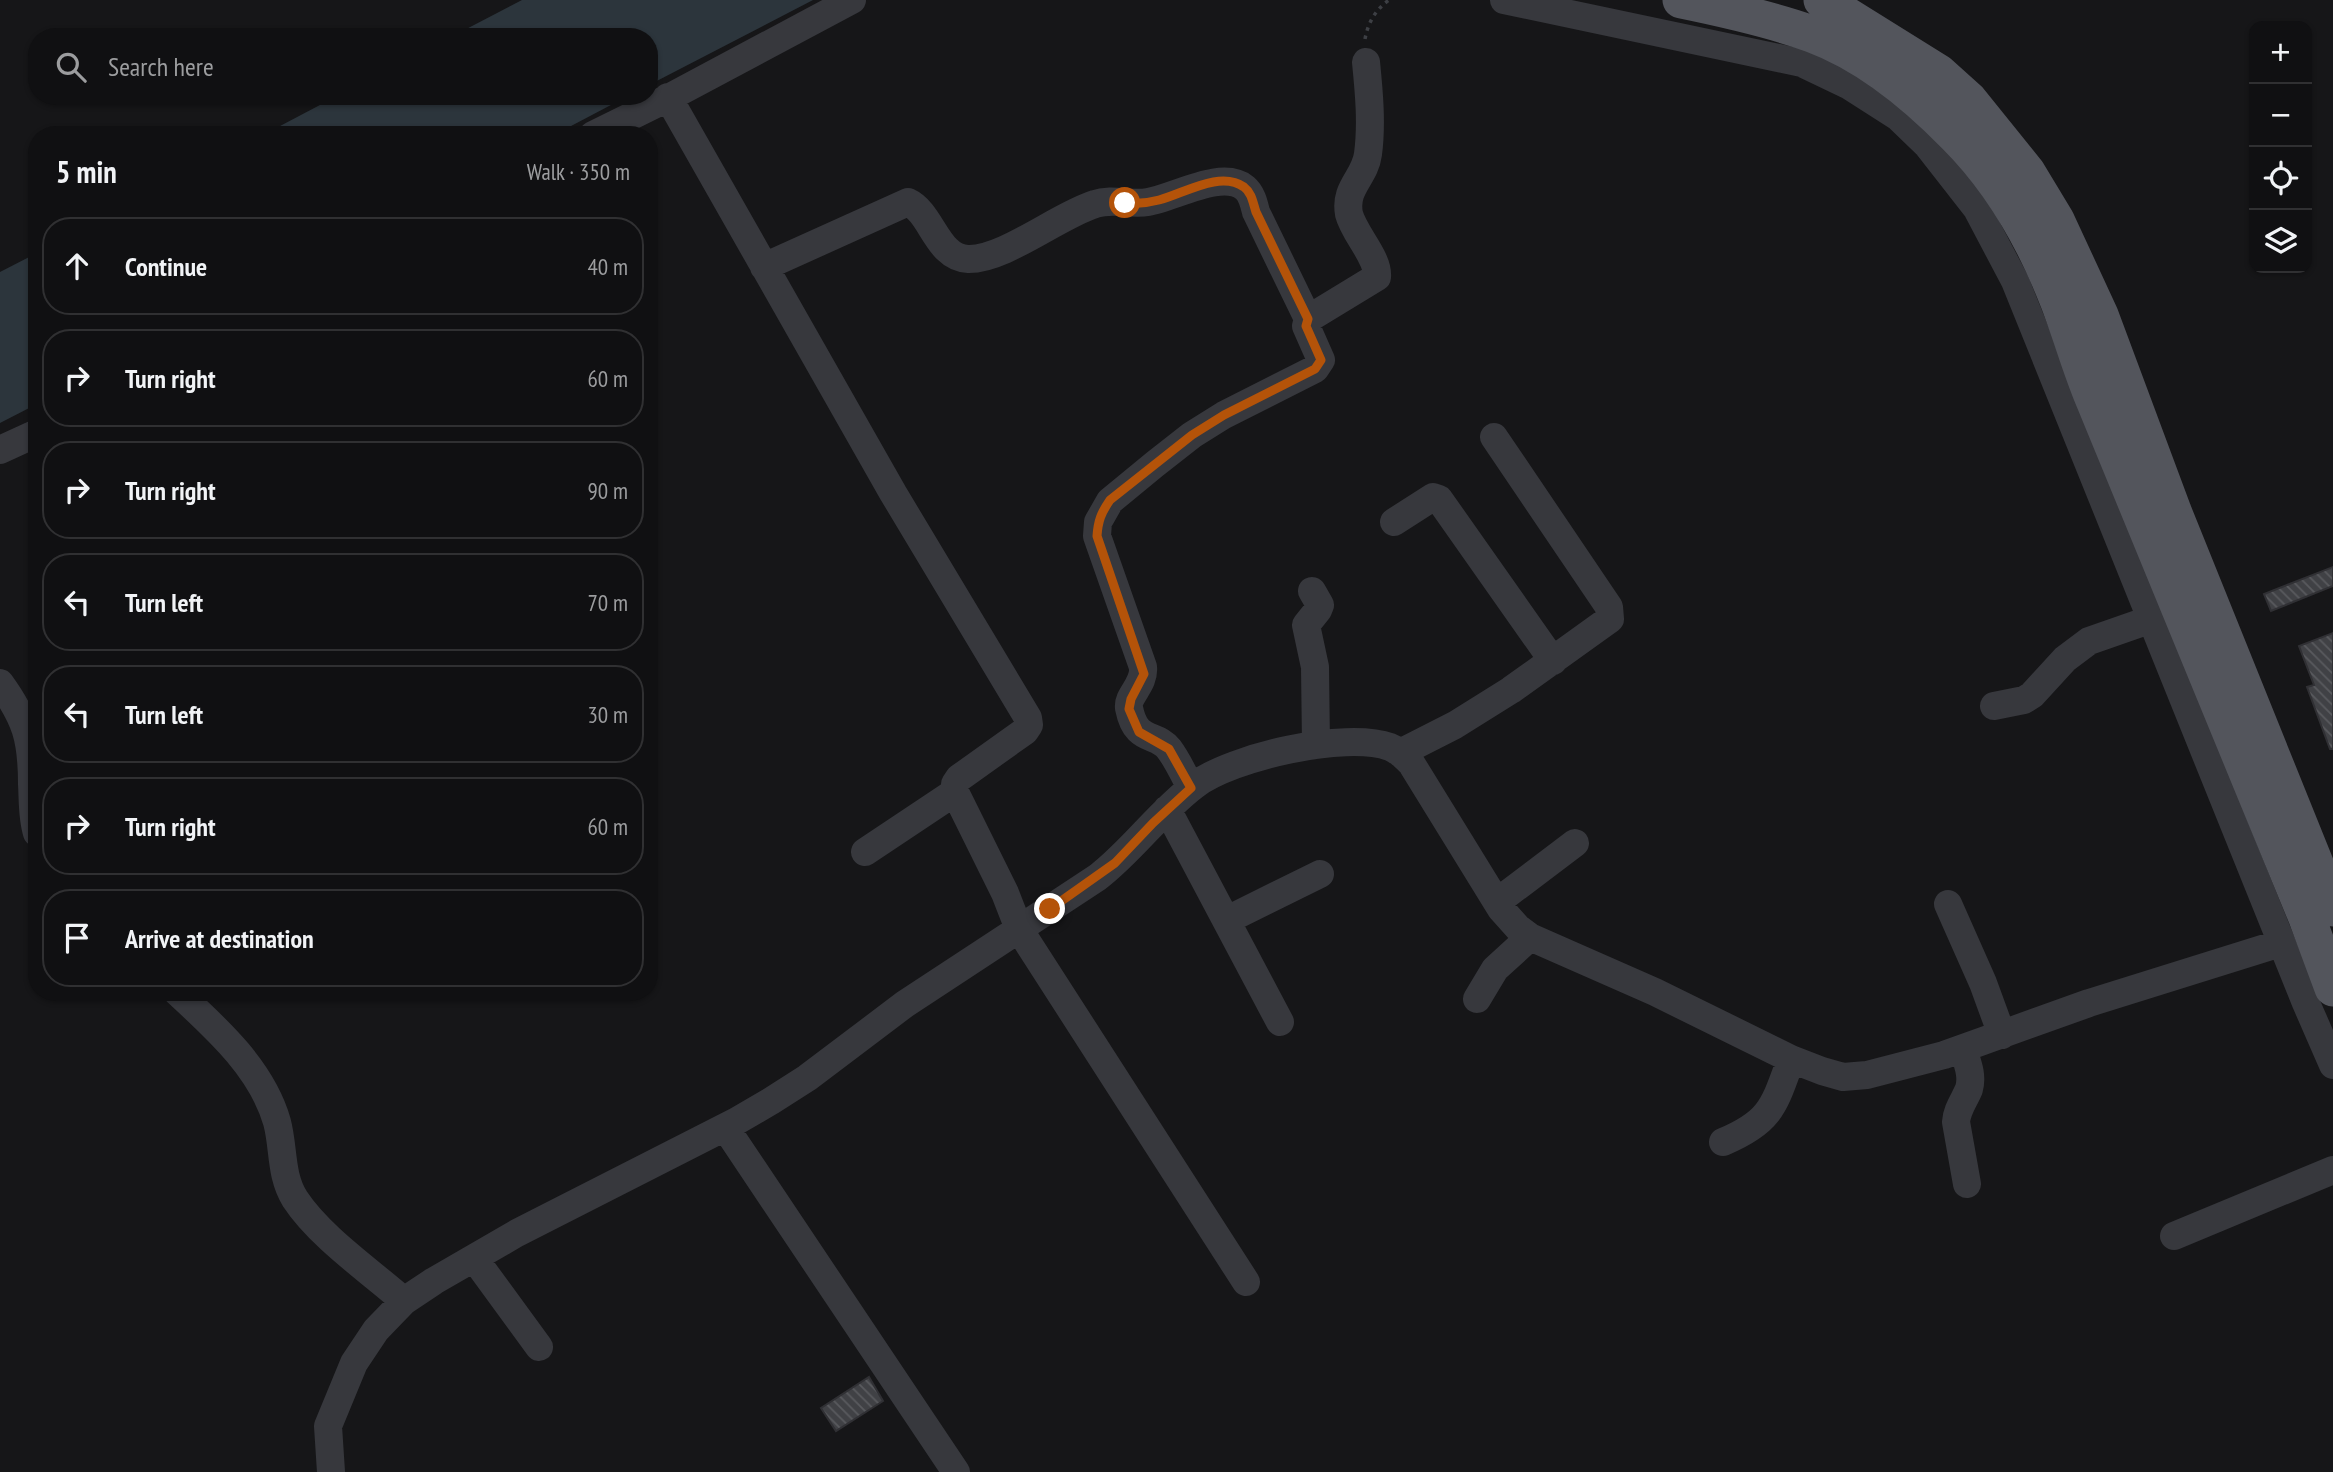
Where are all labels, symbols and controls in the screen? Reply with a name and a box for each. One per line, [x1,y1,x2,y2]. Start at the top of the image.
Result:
map controls [2249,21,2312,273]
button: + [2249,21,2312,84]
search box [28,28,658,105]
icon: search [52,48,90,86]
text: Search here [108,50,214,83]
button: − [2249,84,2312,147]
button: locate [2249,147,2312,210]
text: 5 min [56,152,117,191]
text: Walk · 350 m [527,157,630,186]
route start [1109,187,1140,218]
button: layers [2249,210,2312,273]
icon: ahead [58,247,96,285]
text: Continue [125,250,207,283]
text: 40 m [587,252,628,281]
icon: right [58,359,96,397]
text: Turn right [125,362,216,395]
text: 60 m [587,364,628,393]
icon: right [58,471,96,509]
text: Turn right [125,474,216,507]
text: 90 m [587,476,628,505]
icon: left [58,583,96,621]
text: Turn left [125,586,203,619]
text: 70 m [587,588,628,617]
icon: left [58,695,96,733]
text: Turn left [125,698,203,731]
text: 30 m [587,700,628,729]
icon: right [58,807,96,845]
text: Turn right [125,810,216,843]
text: 60 m [587,812,628,841]
route end [1034,893,1065,924]
icon: arrive [58,919,96,957]
text: Arrive at destination [125,922,314,955]

